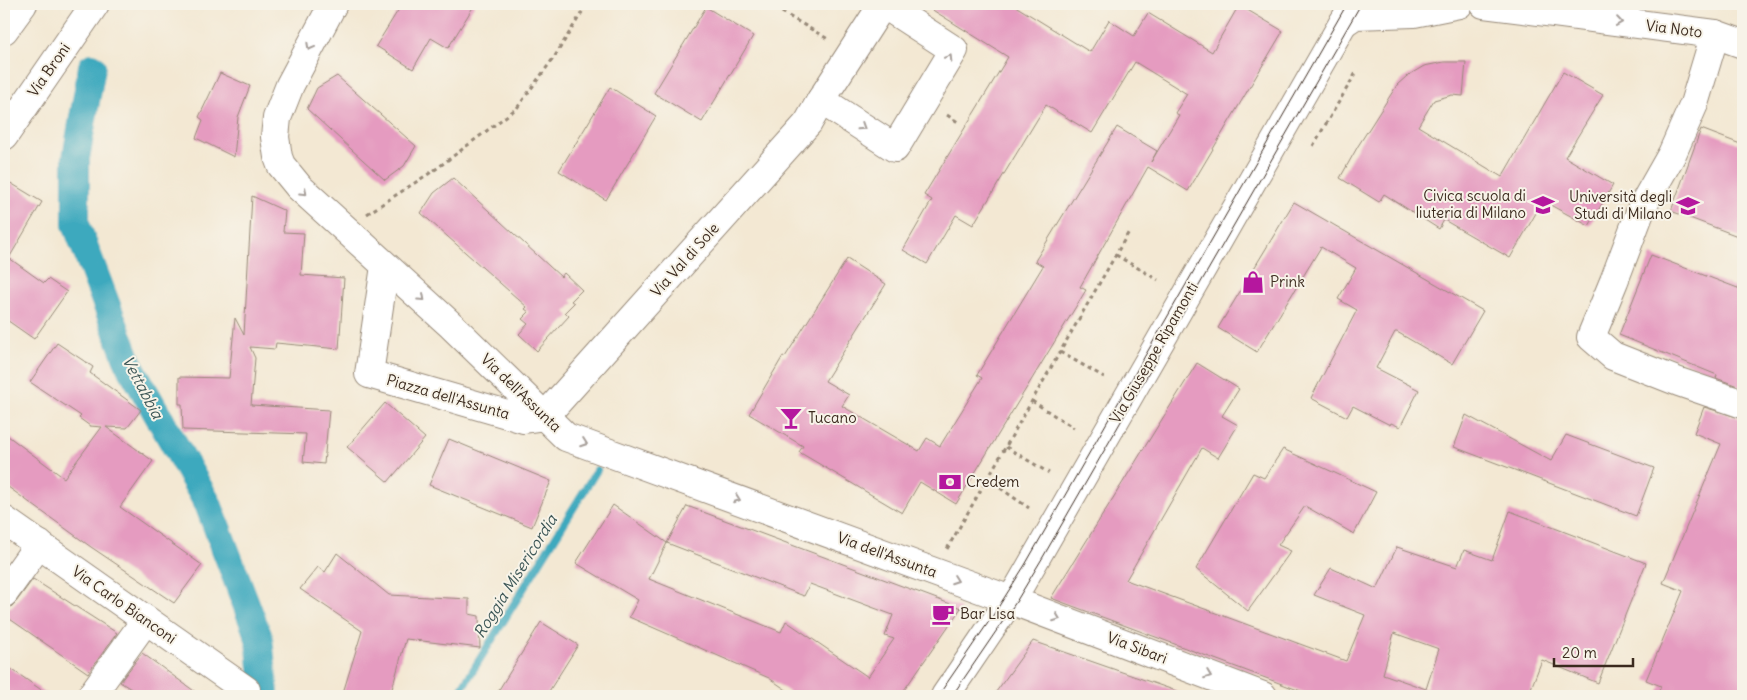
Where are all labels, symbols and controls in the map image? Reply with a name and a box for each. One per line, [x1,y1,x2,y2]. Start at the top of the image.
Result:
one-way arrow [1615,16,1623,27]
street label: Via Noto [1645,16,1703,41]
street label: Via Broni [23,39,74,100]
one-way arrow [306,42,316,51]
one-way arrow [943,54,952,64]
one-way arrow [856,121,865,130]
one-way arrow [299,186,308,195]
place label: Civica scuola di liuteria di Milano [1416,186,1526,222]
place label: Università degli Studi di Milano [1569,187,1672,223]
school or university icon: Civica scuola di liuteria di Milano [1530,192,1556,218]
school or university icon: Università degli Studi di Milano [1675,193,1701,219]
street label: Via Val di Sole [646,219,723,301]
shop icon: Prink [1240,269,1266,295]
place label: Prink [1270,272,1305,291]
street label: Via Giuseppe Ripamonti [1105,279,1202,427]
one-way arrow [416,293,425,302]
street label: Via dell'Assunta [477,349,566,436]
water label: Vettabbia [118,352,168,423]
street label: Piazza dell'Assunta [384,370,512,423]
bar icon: Tucano [778,405,804,431]
place label: Tucano [808,408,857,427]
one-way arrow [579,437,588,447]
bank icon: Credem [937,469,963,495]
place label: Credem [966,472,1020,491]
one-way arrow [732,493,740,503]
water label: Roggia Misericordia [469,510,561,641]
street label: Via dell'Assunta [835,528,940,582]
street label: Via Carlo Bianconi [68,562,180,648]
one-way arrow [950,574,959,584]
cafe icon: Bar Lisa [930,601,956,627]
place label: Bar Lisa [960,604,1015,623]
one-way arrow [1052,612,1060,622]
street label: Via Sibari [1104,627,1170,668]
scale bar [1554,635,1633,667]
text: 20 m [1562,643,1597,662]
one-way arrow [1204,669,1212,679]

